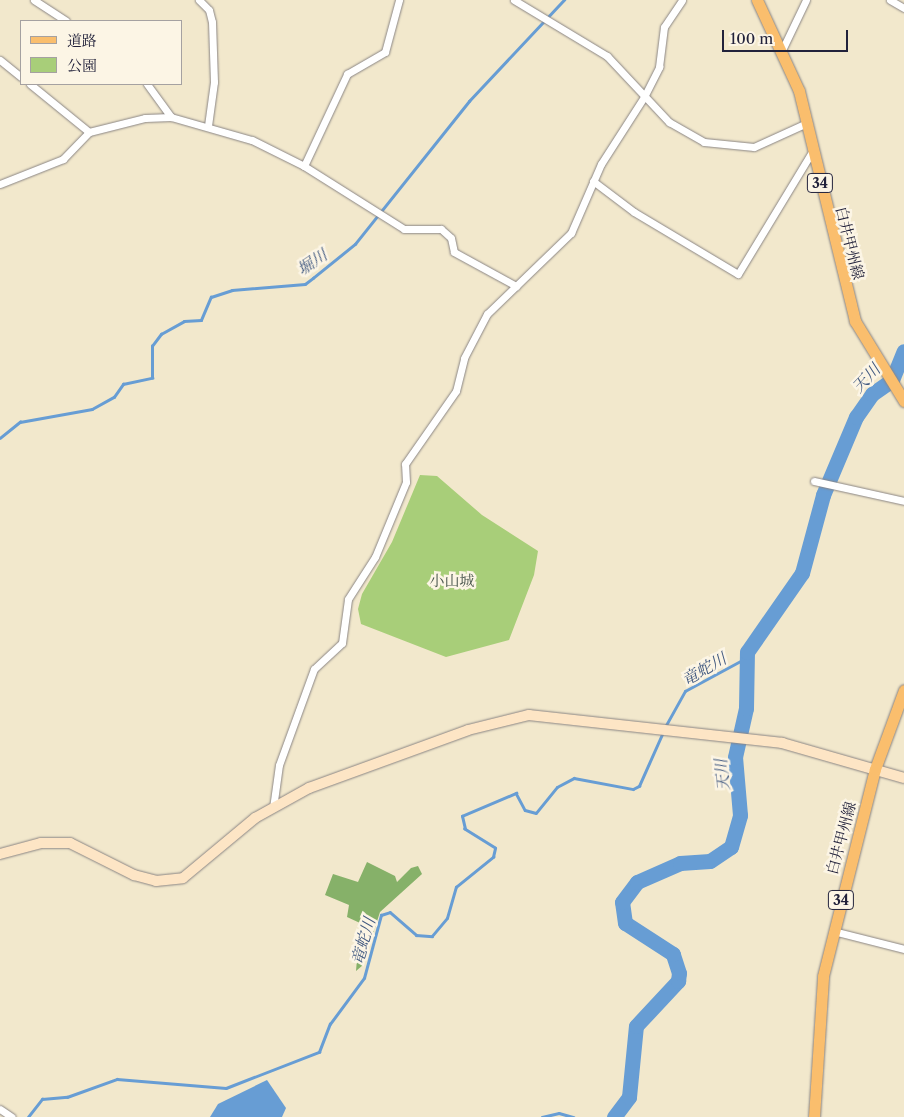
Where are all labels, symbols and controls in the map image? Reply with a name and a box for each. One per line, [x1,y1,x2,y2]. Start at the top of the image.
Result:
legend [20,20,182,85]
scale bar [724,20,850,52]
text: 100 m [730,29,773,48]
text: 道路 [67,31,97,50]
text: 公園 [67,56,97,75]
road number: 34 [806,172,834,194]
street label: 白井甲州線 [832,204,868,282]
water label: 堀川 [293,245,331,279]
water label: 天川 [848,360,884,396]
park label: 小山城 [430,572,474,590]
water label: 竜蛇川 [678,649,730,689]
water label: 天川 [711,758,733,792]
street label: 白井甲州線 [823,799,859,877]
road number: 34 [827,888,855,912]
water label: 竜蛇川 [347,915,379,967]

